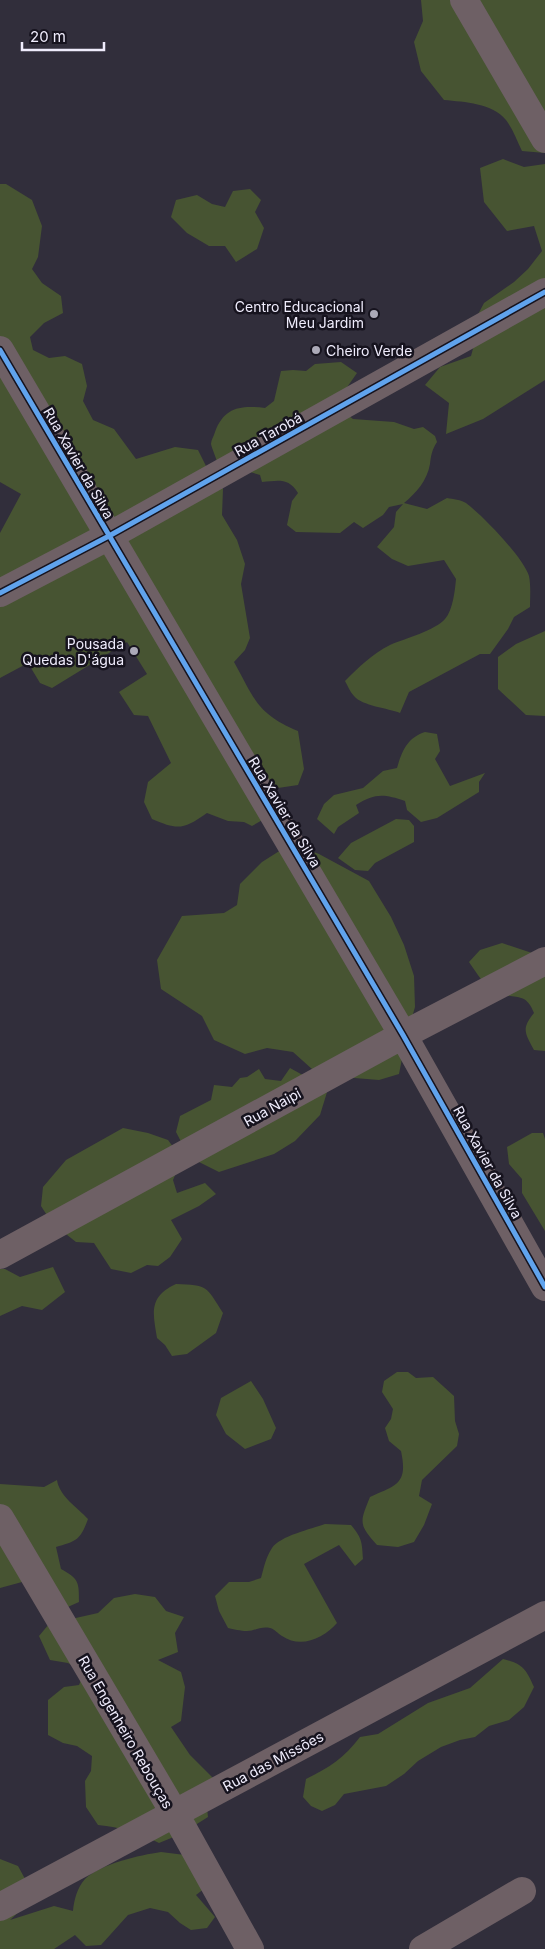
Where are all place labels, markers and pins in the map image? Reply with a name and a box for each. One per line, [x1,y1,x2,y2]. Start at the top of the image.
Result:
place label: Centro Educacional Meu Jardim [235,298,364,331]
marker: Centro Educacional Meu Jardim [368,308,380,320]
place label: Cheiro Verde [326,342,412,359]
marker: Cheiro Verde [310,344,322,356]
place label: Pousada Quedas D'água [22,635,124,668]
marker: Pousada Quedas D'água [128,645,140,657]

